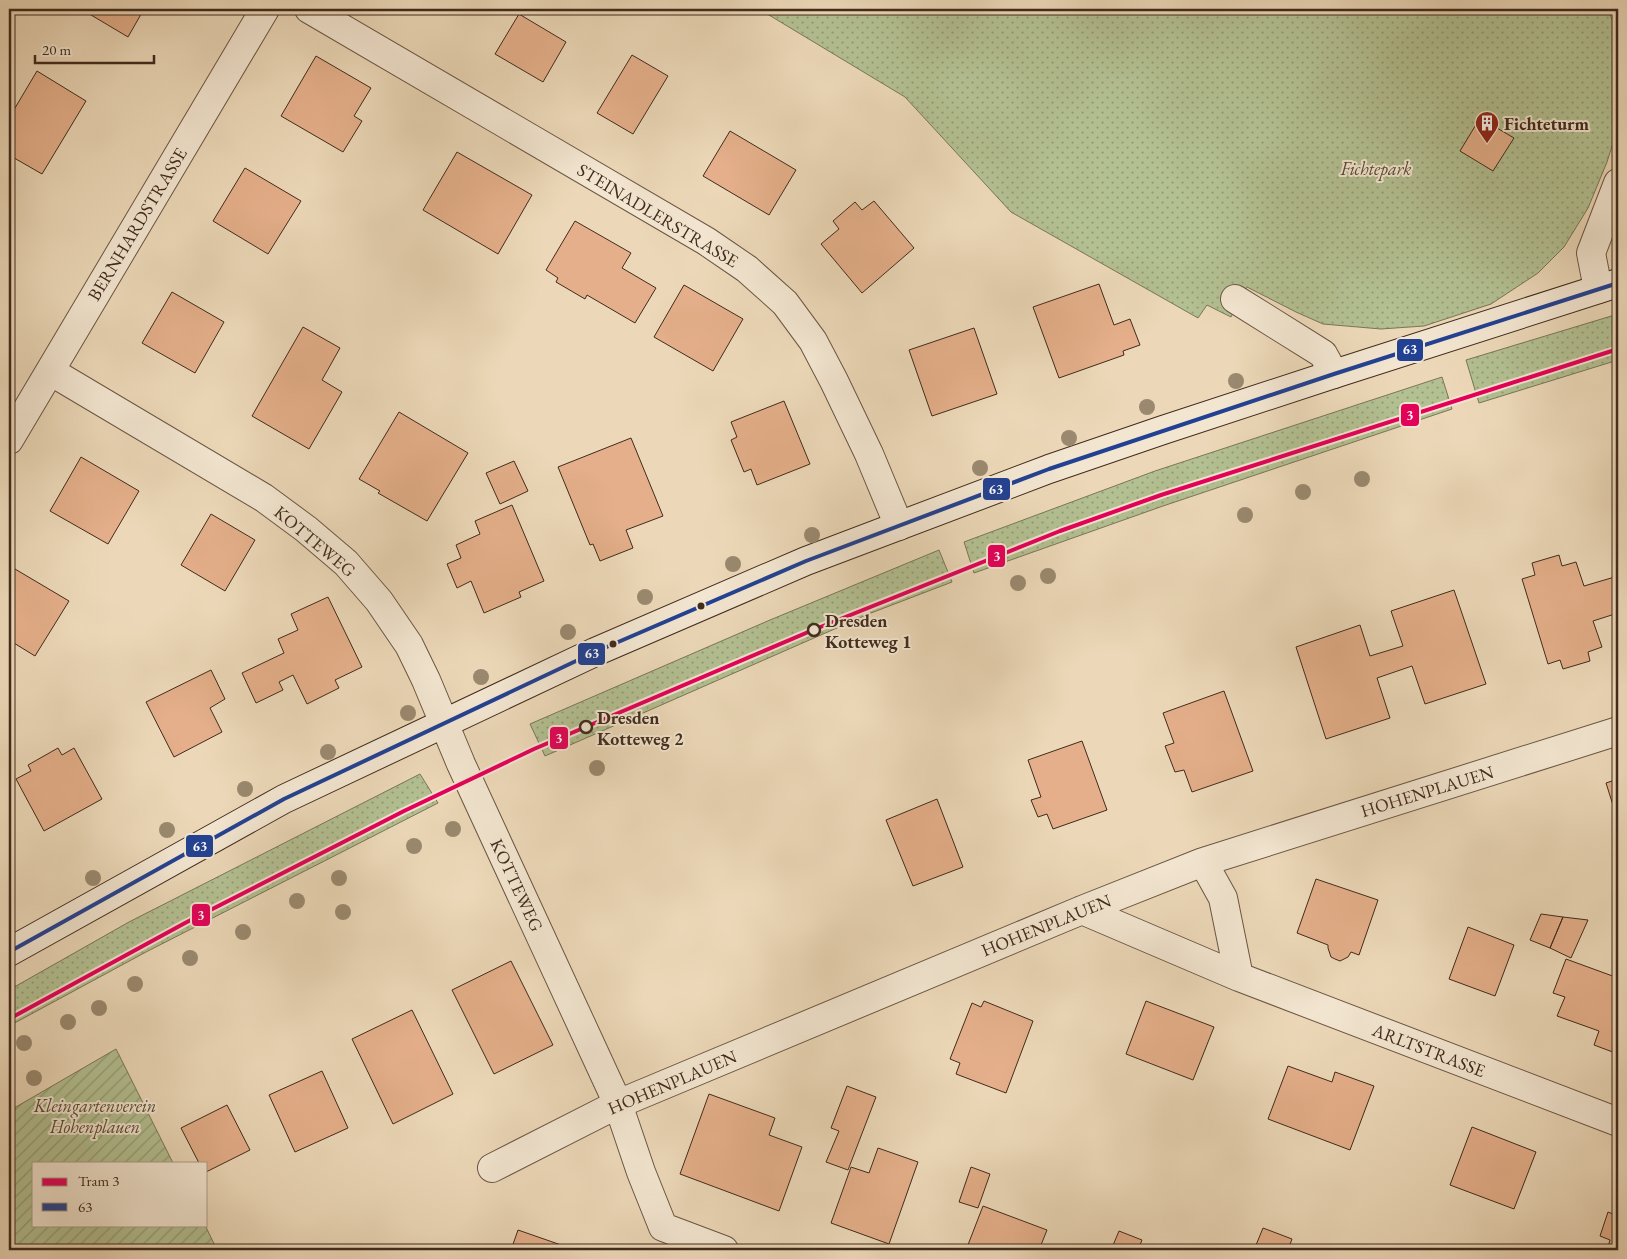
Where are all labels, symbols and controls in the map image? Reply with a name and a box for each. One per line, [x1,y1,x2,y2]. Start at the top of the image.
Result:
scale bar [35,32,154,64]
text: 20 m [42,40,71,59]
building icon: Fichteturm [1474,110,1500,144]
place label: Fichteturm [1504,112,1590,135]
street label: BERNHARDSTRASSE [82,143,192,305]
park label: Fichtepark [1340,157,1411,181]
street label: STEINADLERSTRASSE [573,158,743,272]
line badge: 63 [1396,338,1424,362]
text: 63 [1403,340,1417,358]
line badge: 3 [1400,403,1420,427]
text: 3 [1406,406,1414,424]
line badge: 63 [982,477,1011,501]
text: 63 [989,480,1003,498]
street label: KOTTEWEG [269,500,361,582]
line badge: 3 [987,544,1006,568]
text: 3 [993,547,1001,565]
unlabelled marker [696,601,706,611]
place label: Dresden Kotteweg 1 [825,609,912,653]
marker: Dresden Kotteweg 1 [807,623,821,637]
unlabelled marker [608,639,618,649]
line badge: 63 [577,642,606,666]
text: 63 [585,644,599,662]
place label: Dresden Kotteweg 2 [597,706,684,750]
marker: Dresden Kotteweg 2 [579,720,593,734]
line badge: 3 [549,726,569,750]
text: 3 [555,729,563,747]
street label: HOHENPLAUEN [1358,760,1497,822]
line badge: 63 [185,834,214,858]
street label: KOTTEWEG [486,835,548,935]
text: 63 [193,837,207,855]
street label: HOHENPLAUEN [978,888,1115,961]
line badge: 3 [191,903,211,927]
text: 3 [197,906,205,924]
street label: ARLTSTRASSE [1368,1018,1489,1082]
street label: HOHENPLAUEN [604,1044,741,1120]
park label: Kleingartenverein Hohenplauen [33,1094,156,1139]
legend [32,1162,208,1226]
text: Tram 3 [78,1171,119,1190]
text: 63 [78,1197,92,1216]

